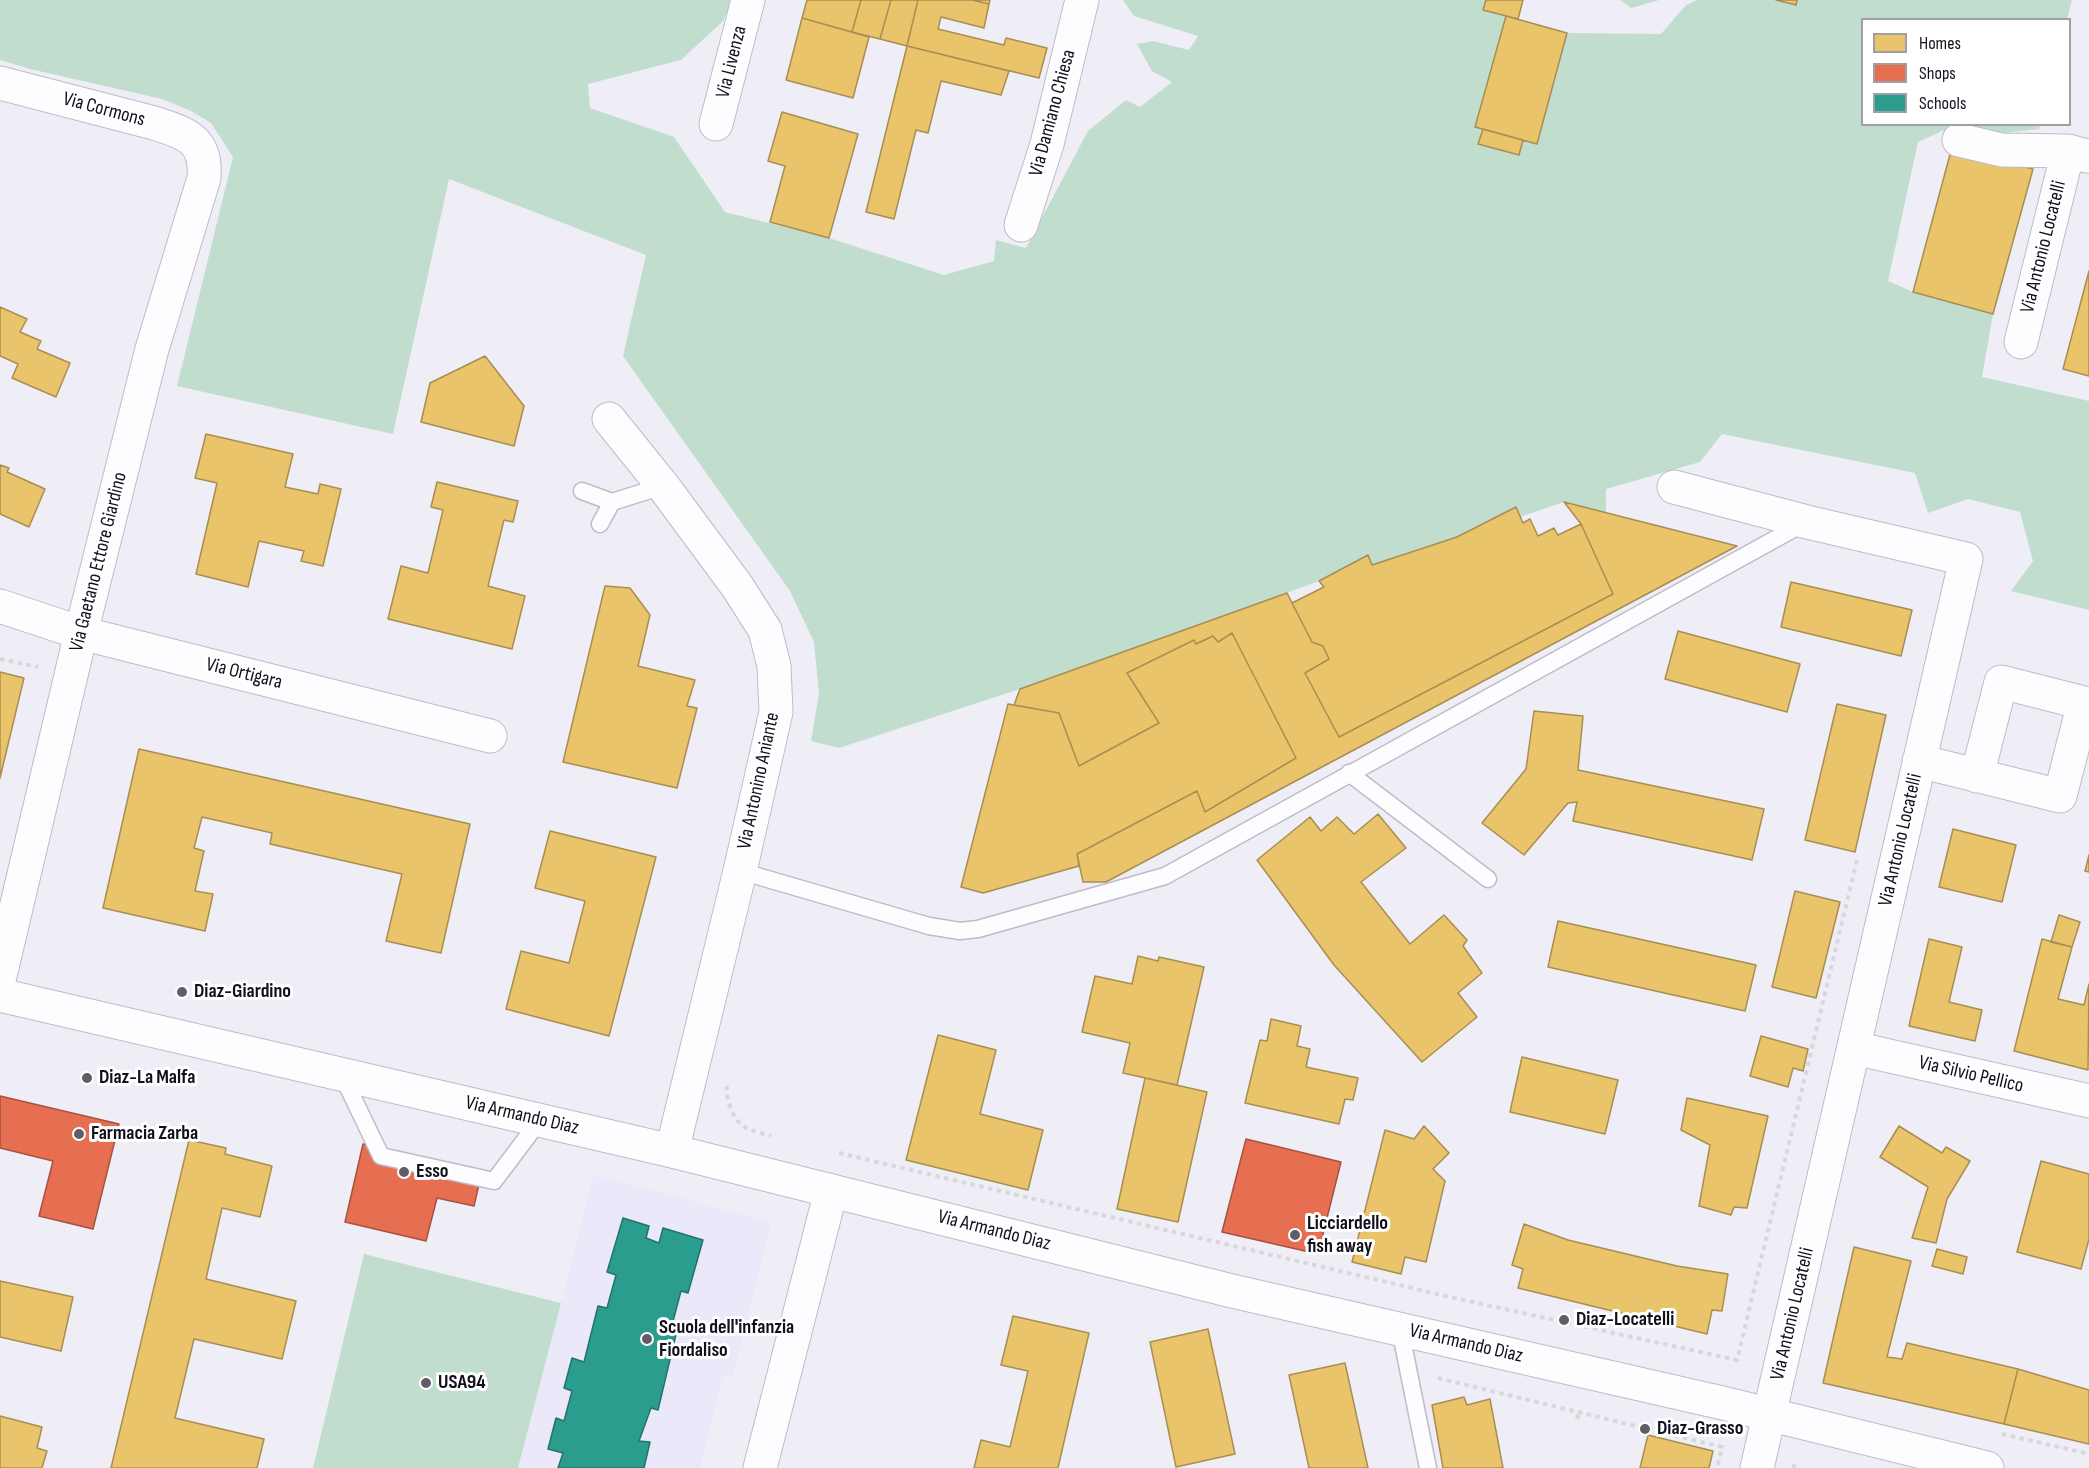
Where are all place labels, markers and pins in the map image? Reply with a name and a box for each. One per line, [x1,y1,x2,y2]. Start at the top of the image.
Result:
place label: Diaz-Giardino [194,980,291,1004]
marker: Diaz-Giardino [175,985,189,999]
place label: Diaz-La Malfa [99,1066,195,1090]
marker: Diaz-La Malfa [80,1071,94,1085]
place label: Farmacia Zarba [91,1122,198,1146]
marker: Farmacia Zarba [72,1127,86,1141]
place label: Esso [416,1160,449,1184]
marker: Esso [397,1165,411,1179]
place label: Licciardello fish away [1307,1212,1388,1259]
marker: Licciardello fish away [1288,1228,1302,1242]
place label: Diaz-Locatelli [1576,1308,1674,1332]
marker: Diaz-Locatelli [1557,1313,1571,1327]
place label: Scuola dell'infanzia Fiordaliso [659,1316,794,1363]
marker: Scuola dell'infanzia Fiordaliso [640,1332,654,1346]
place label: USA94 [438,1371,486,1395]
marker: USA94 [419,1376,433,1390]
place label: Diaz-Grasso [1657,1417,1743,1441]
marker: Diaz-Grasso [1638,1422,1652,1436]

